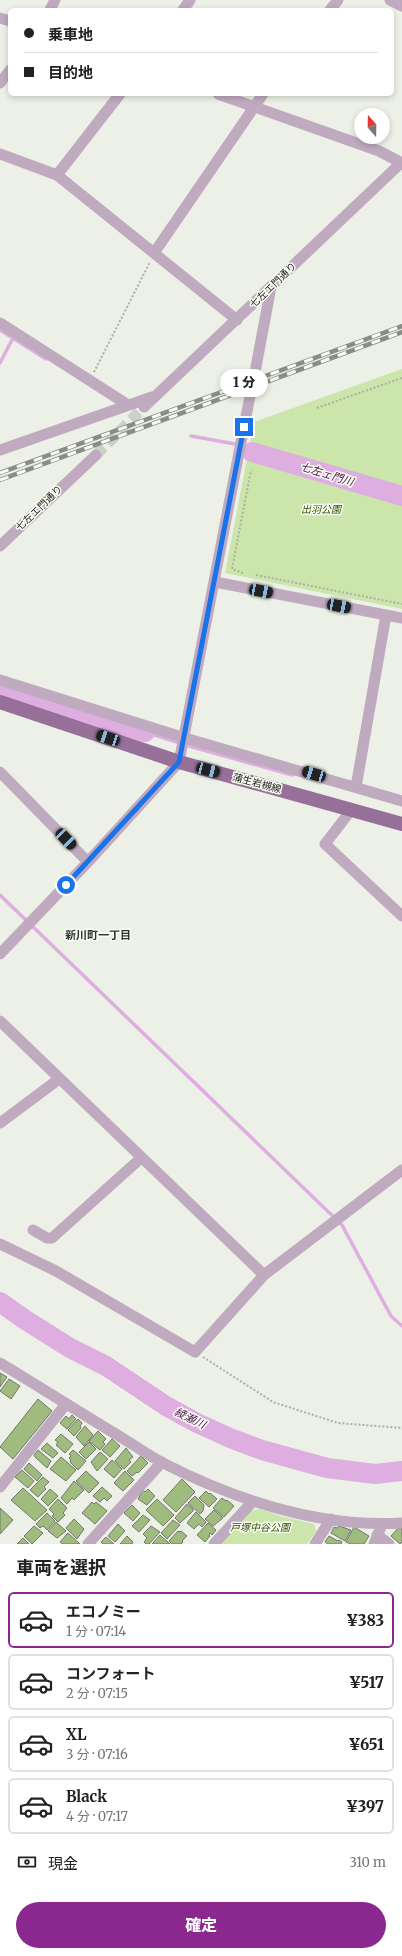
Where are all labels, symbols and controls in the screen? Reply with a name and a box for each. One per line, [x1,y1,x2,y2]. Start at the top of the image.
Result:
text: 乗車地 [48,25,93,44]
text: 目的地 [48,63,93,82]
north arrow [354,108,390,144]
map controls [354,108,390,144]
street label: 七左エ門通り [247,259,299,311]
callout: 1 分 [220,369,268,397]
text: 1 分 [233,374,255,391]
route end [235,418,253,436]
water label: 七左ェ門川 [299,459,356,489]
street label: 七左エ門通り [13,482,65,534]
park label: 出羽公園 [301,503,343,516]
car [248,583,274,599]
car [326,598,352,614]
car [95,729,121,747]
car [195,761,221,779]
car [301,765,327,783]
street label: 蒲生岩槻線 [231,770,283,796]
car [53,826,79,852]
route start [57,876,75,894]
district label: 新川町一丁目 [65,928,131,942]
water label: 綾瀬川 [172,1404,209,1432]
park label: 戸塚中谷公園 [230,1521,292,1534]
text: 車両を選択 [16,1556,106,1579]
icon: car [18,1602,54,1638]
text: エコノミー [66,1602,141,1621]
text: ¥383 [346,1611,384,1630]
text: 1 分 · 07:14 [66,1623,126,1640]
icon: car [18,1664,54,1700]
text: コンフォート [66,1664,156,1683]
text: ¥517 [349,1673,384,1692]
text: 2 分 · 07:15 [66,1685,128,1702]
text: XL [66,1725,87,1744]
icon: car [18,1726,54,1762]
text: ¥651 [349,1735,384,1754]
text: 3 分 · 07:16 [66,1746,128,1763]
text: Black [66,1787,107,1806]
icon: car [18,1788,54,1824]
text: ¥397 [346,1797,384,1816]
text: 4 分 · 07:17 [66,1808,128,1825]
icon: cash [16,1851,38,1873]
text: 現金 [48,1854,78,1873]
text: 310 m [349,1854,386,1871]
button: 確定 [16,1902,386,1948]

